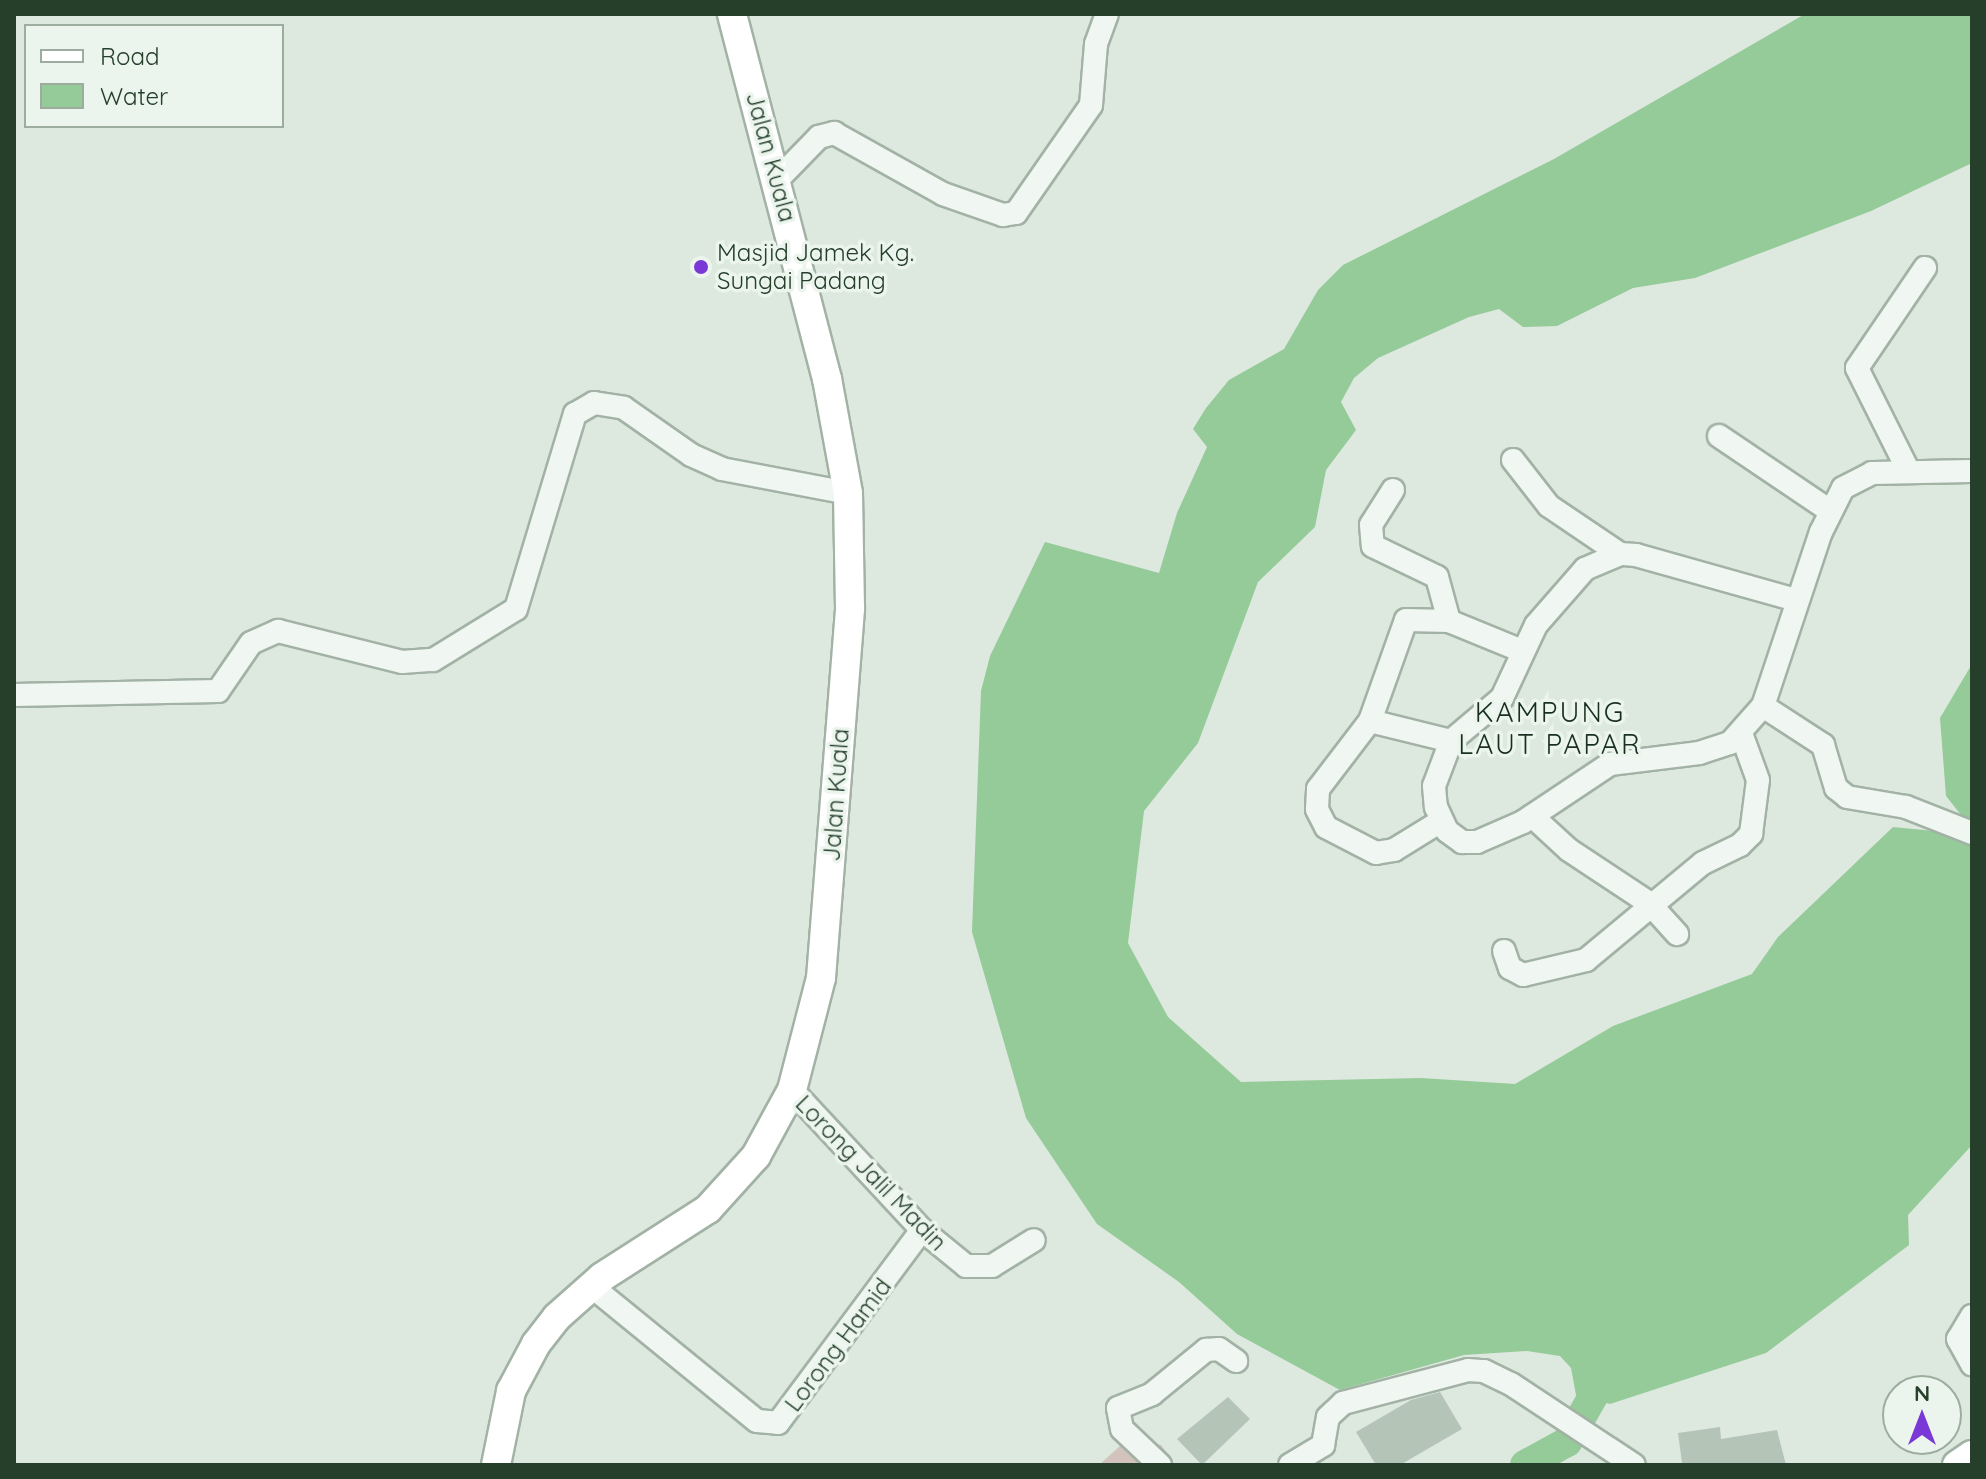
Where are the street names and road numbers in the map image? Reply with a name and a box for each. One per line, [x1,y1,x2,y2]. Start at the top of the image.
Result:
street label: Jalan Kuala [740,89,802,225]
street label: Jalan Kuala [817,728,855,862]
street label: Lorong Jalil Madin [790,1089,952,1257]
street label: Lorong Hamid [779,1273,897,1417]

